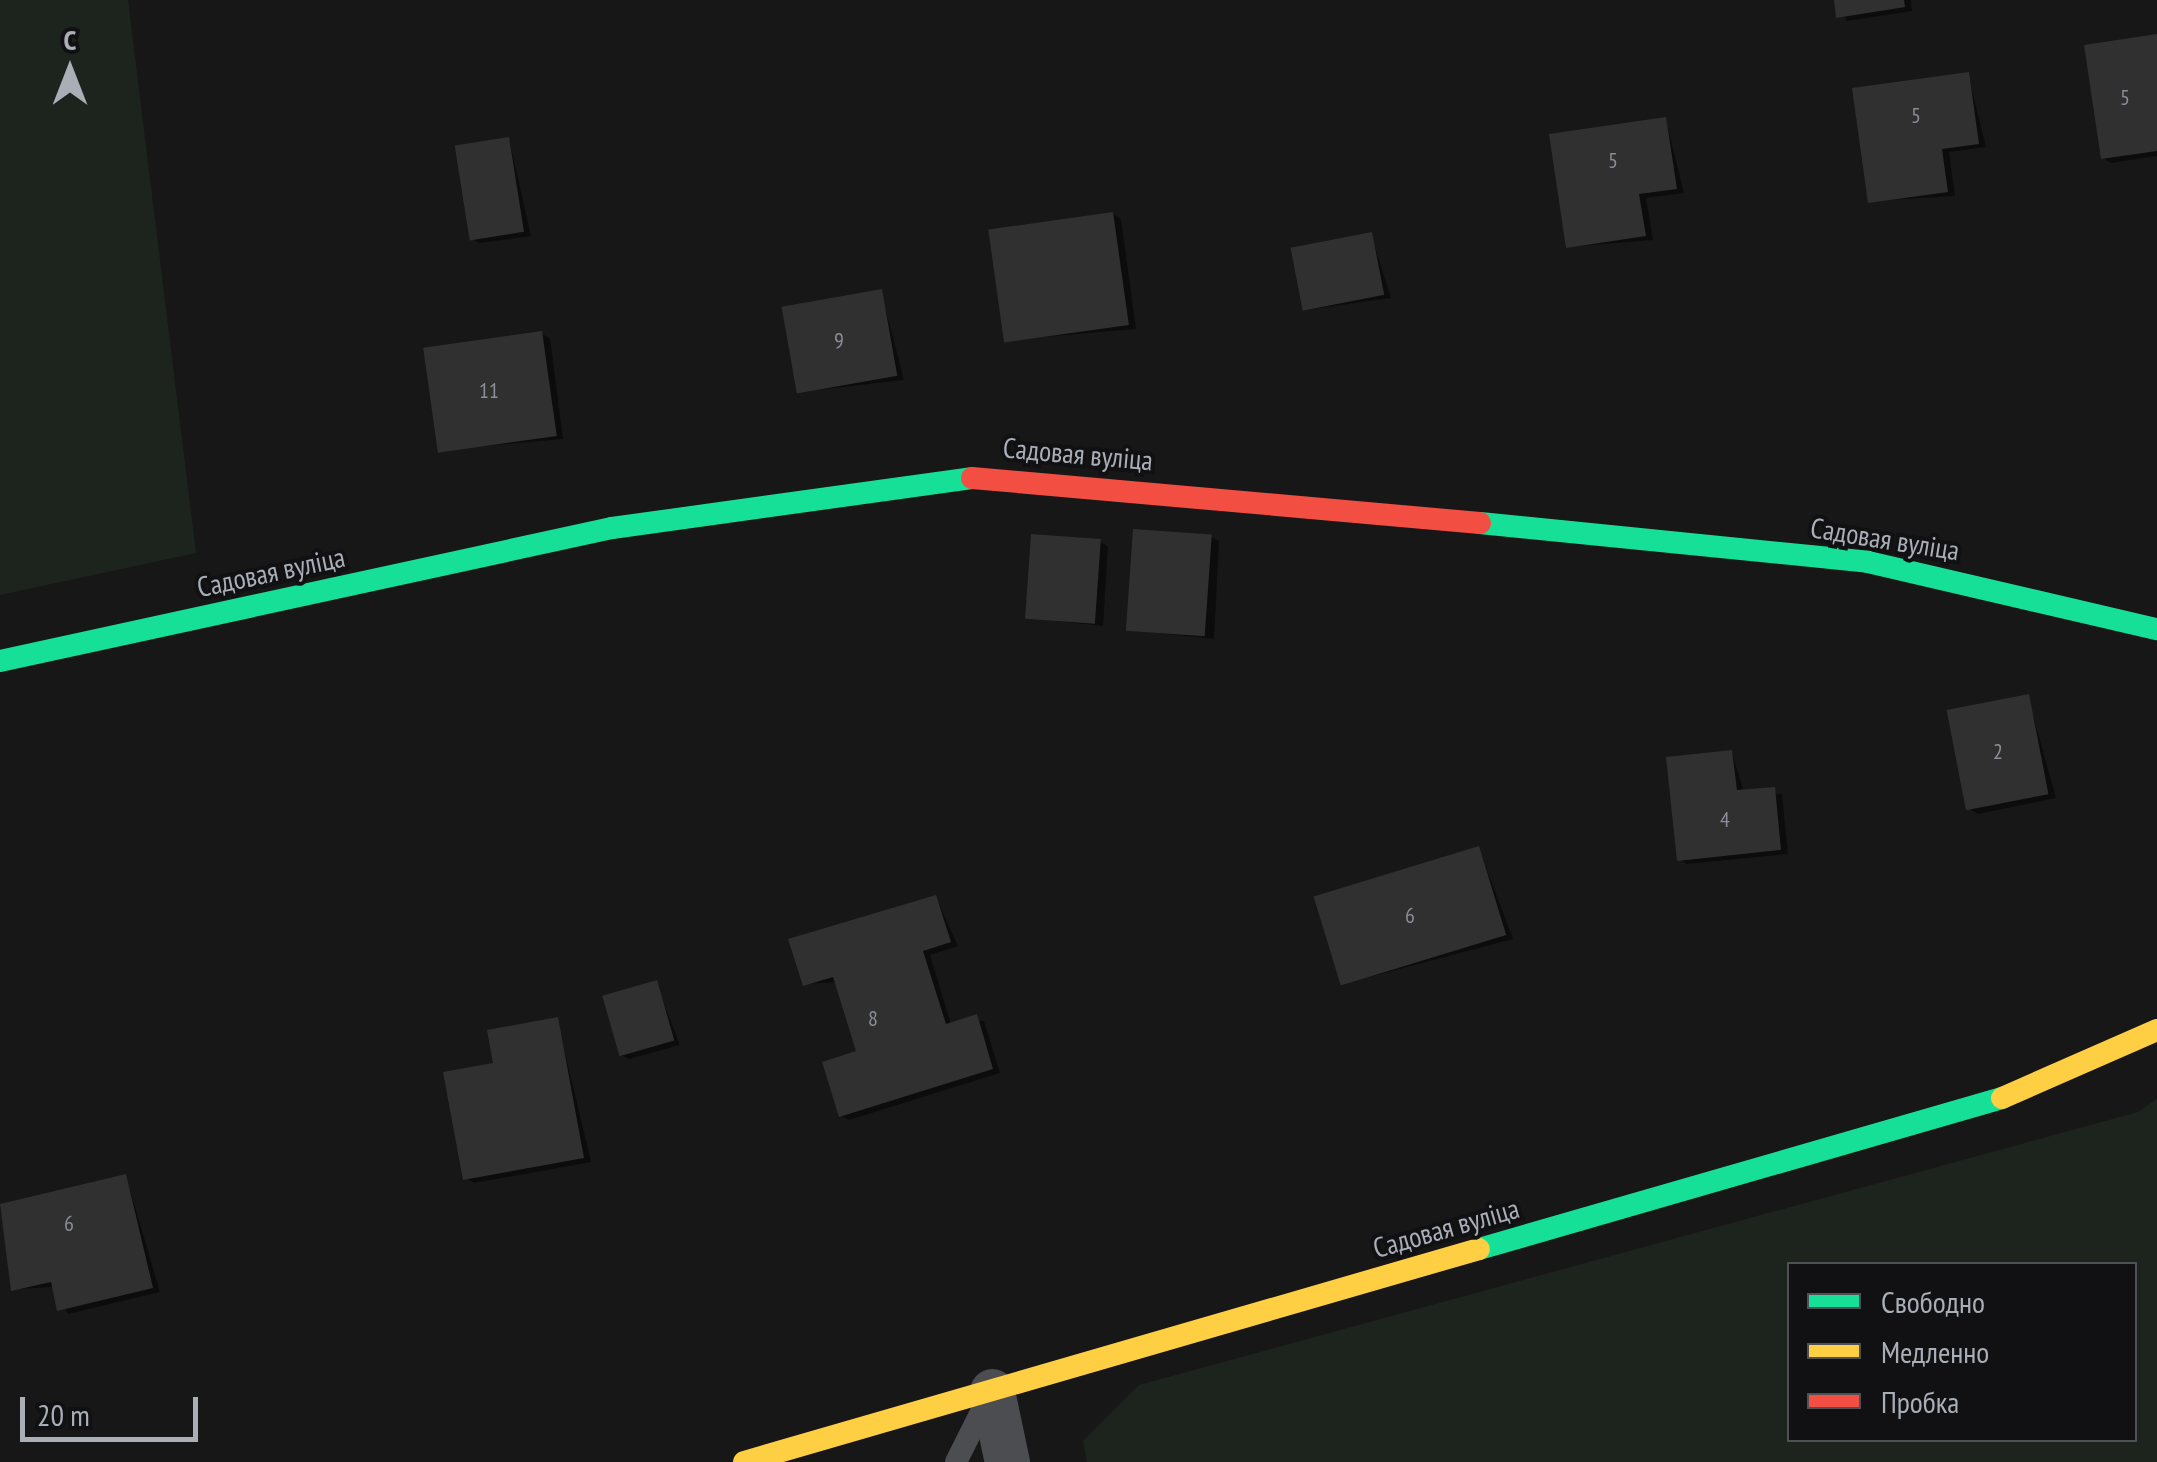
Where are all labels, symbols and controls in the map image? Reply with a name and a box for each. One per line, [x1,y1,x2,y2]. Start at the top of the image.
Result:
north arrow [20,20,120,120]
text: С [64,21,76,58]
house number: 5 [2120,85,2130,111]
house number: 5 [1911,103,1921,129]
house number: 5 [1608,148,1618,174]
house number: 9 [834,328,844,354]
house number: 11 [479,378,499,404]
street label: Садовая вуліца [1002,431,1154,477]
street label: Садовая вуліца [1808,511,1962,567]
street label: Садовая вуліца [194,540,348,604]
house number: 2 [1993,739,2003,765]
house number: 4 [1720,807,1730,833]
house number: 6 [1405,903,1415,929]
house number: 8 [868,1006,878,1032]
street label: Садовая вуліца [1369,1191,1523,1265]
house number: 6 [64,1211,74,1237]
legend [1787,1262,2137,1442]
text: Свободно [1881,1282,1985,1321]
text: Медленно [1881,1332,1989,1371]
scale bar [25,1377,202,1439]
text: Пробка [1881,1382,1959,1421]
text: 20 m [37,1395,90,1434]

